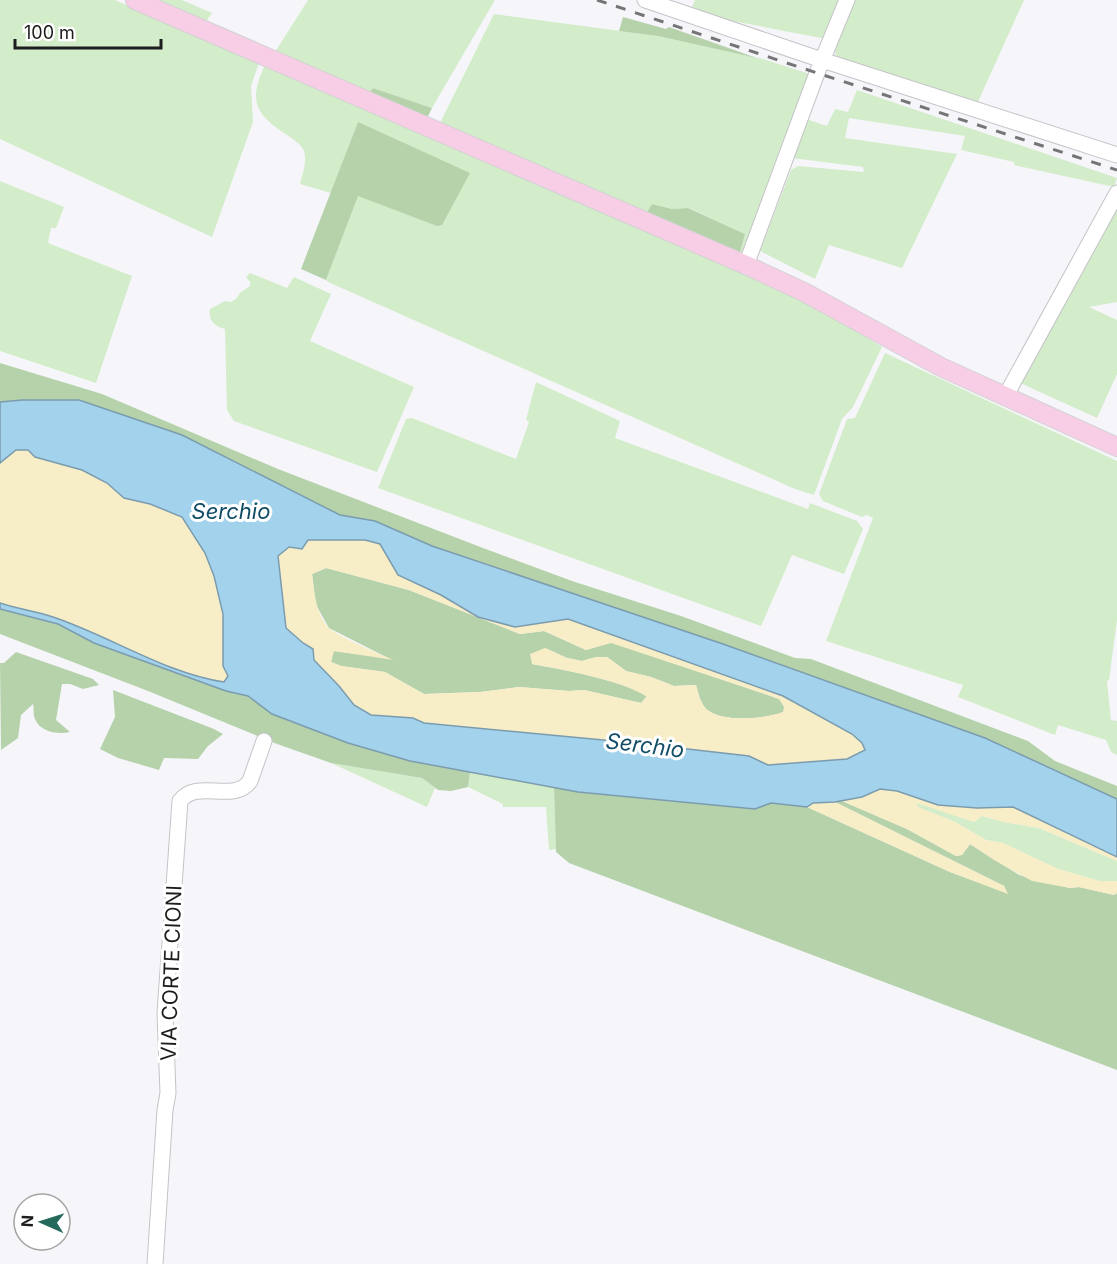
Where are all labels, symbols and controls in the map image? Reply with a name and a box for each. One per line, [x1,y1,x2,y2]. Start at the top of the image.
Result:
scale bar [15,12,160,50]
text: 100 m [24,22,75,43]
water label: Serchio [192,498,270,524]
water label: Serchio [604,727,686,763]
street label: VIA CORTE CIONI [155,885,187,1061]
north arrow [12,1192,72,1252]
text: N [17,1215,37,1228]

